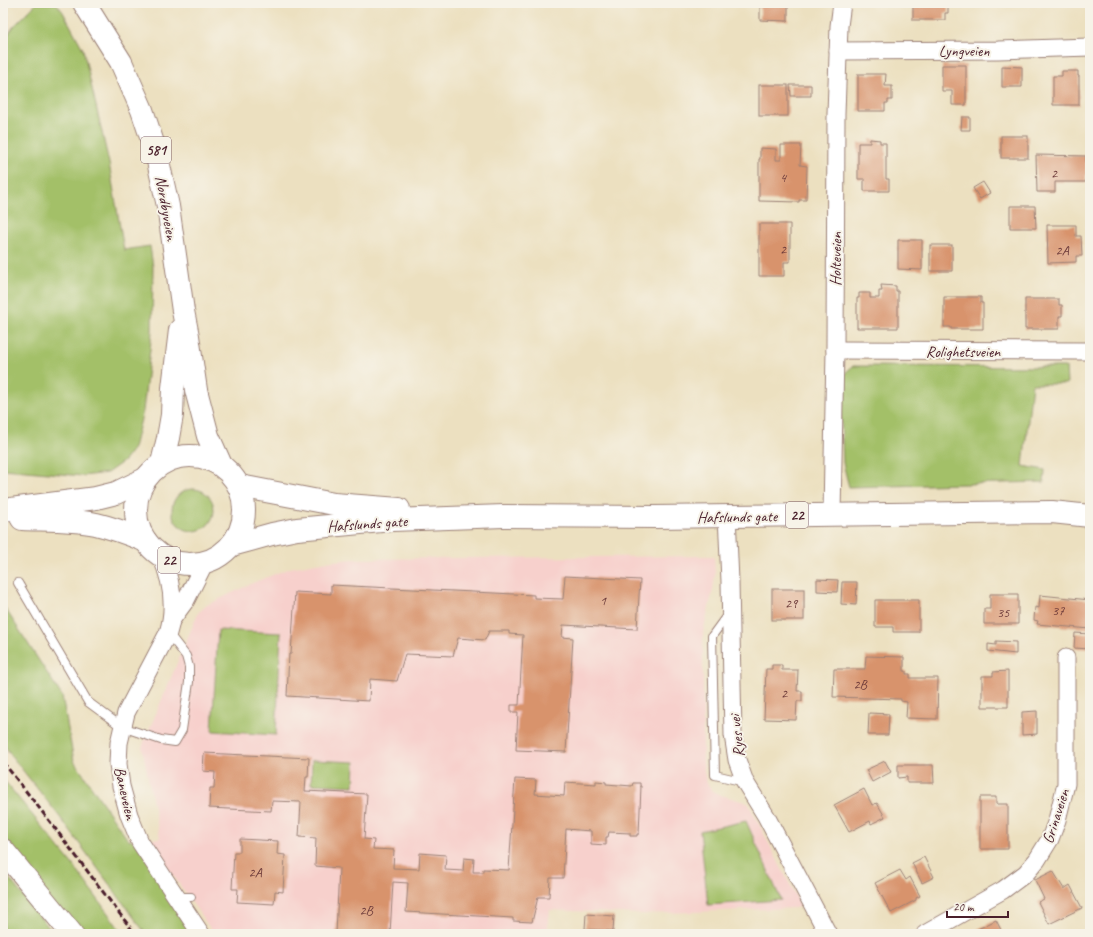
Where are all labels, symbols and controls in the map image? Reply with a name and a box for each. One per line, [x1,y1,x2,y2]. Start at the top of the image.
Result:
street label: Lyngveien [939,41,990,61]
road number: 581 [141,137,171,163]
house number: 2 [1051,165,1059,182]
house number: 4 [780,169,788,186]
street label: Nordbyveien [150,174,182,243]
street label: Holteveien [826,231,846,286]
house number: 2 [780,241,788,258]
house number: 2A [1055,242,1070,259]
street label: Rolighetsveien [926,342,1001,362]
road number: 22 [786,502,808,528]
street label: Hafslunds gate [697,506,779,528]
street label: Hafslunds gate [326,511,410,537]
road number: 22 [158,547,180,573]
house number: 1 [600,592,607,609]
house number: 29 [785,595,799,612]
house number: 37 [1052,602,1065,619]
house number: 35 [997,604,1010,621]
house number: 2B [853,676,869,693]
house number: 2 [781,685,789,702]
street label: Ryes vei [725,712,749,758]
street label: Baneveien [109,765,141,822]
street label: Grinaveien [1038,786,1074,846]
house number: 2A [248,864,263,881]
scale bar [947,893,1008,919]
text: 20 m [953,899,975,915]
house number: 2B [359,902,375,919]

